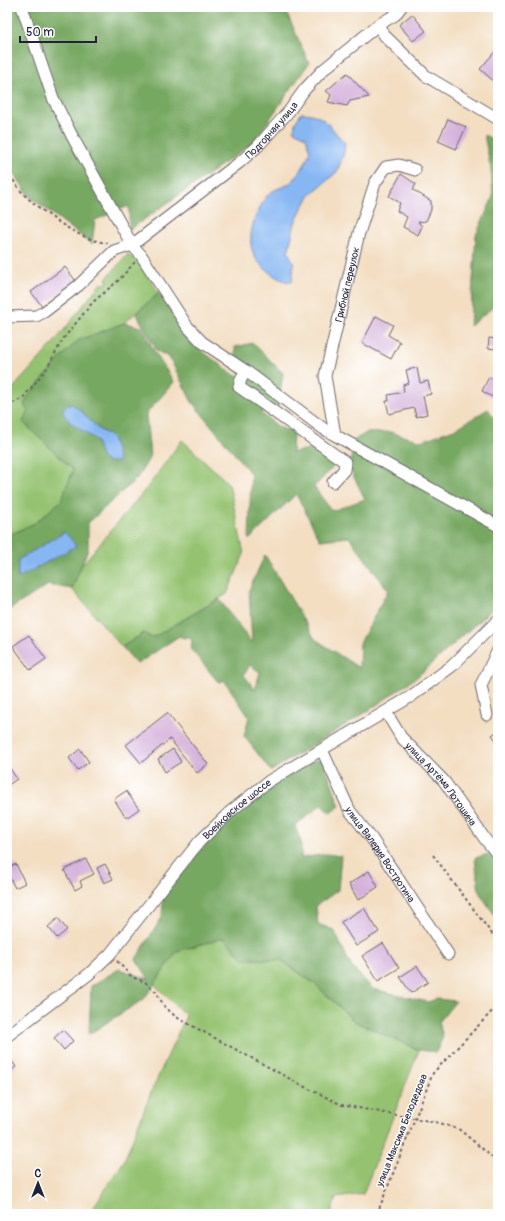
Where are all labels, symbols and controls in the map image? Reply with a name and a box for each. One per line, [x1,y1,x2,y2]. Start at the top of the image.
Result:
scale bar [20,18,96,44]
text: 50 m [26,25,54,40]
street label: Подгорная улица [243,100,301,161]
street label: Грибной переулок [333,246,362,323]
street label: улица Артёма Лотошина [402,739,479,829]
street label: Воейковское шоссе [200,777,274,842]
street label: улица Валерия Востротина [342,804,417,905]
street label: улица Максима Белодедова [373,1072,430,1189]
north arrow [18,1163,58,1203]
text: С [35,1167,42,1180]

